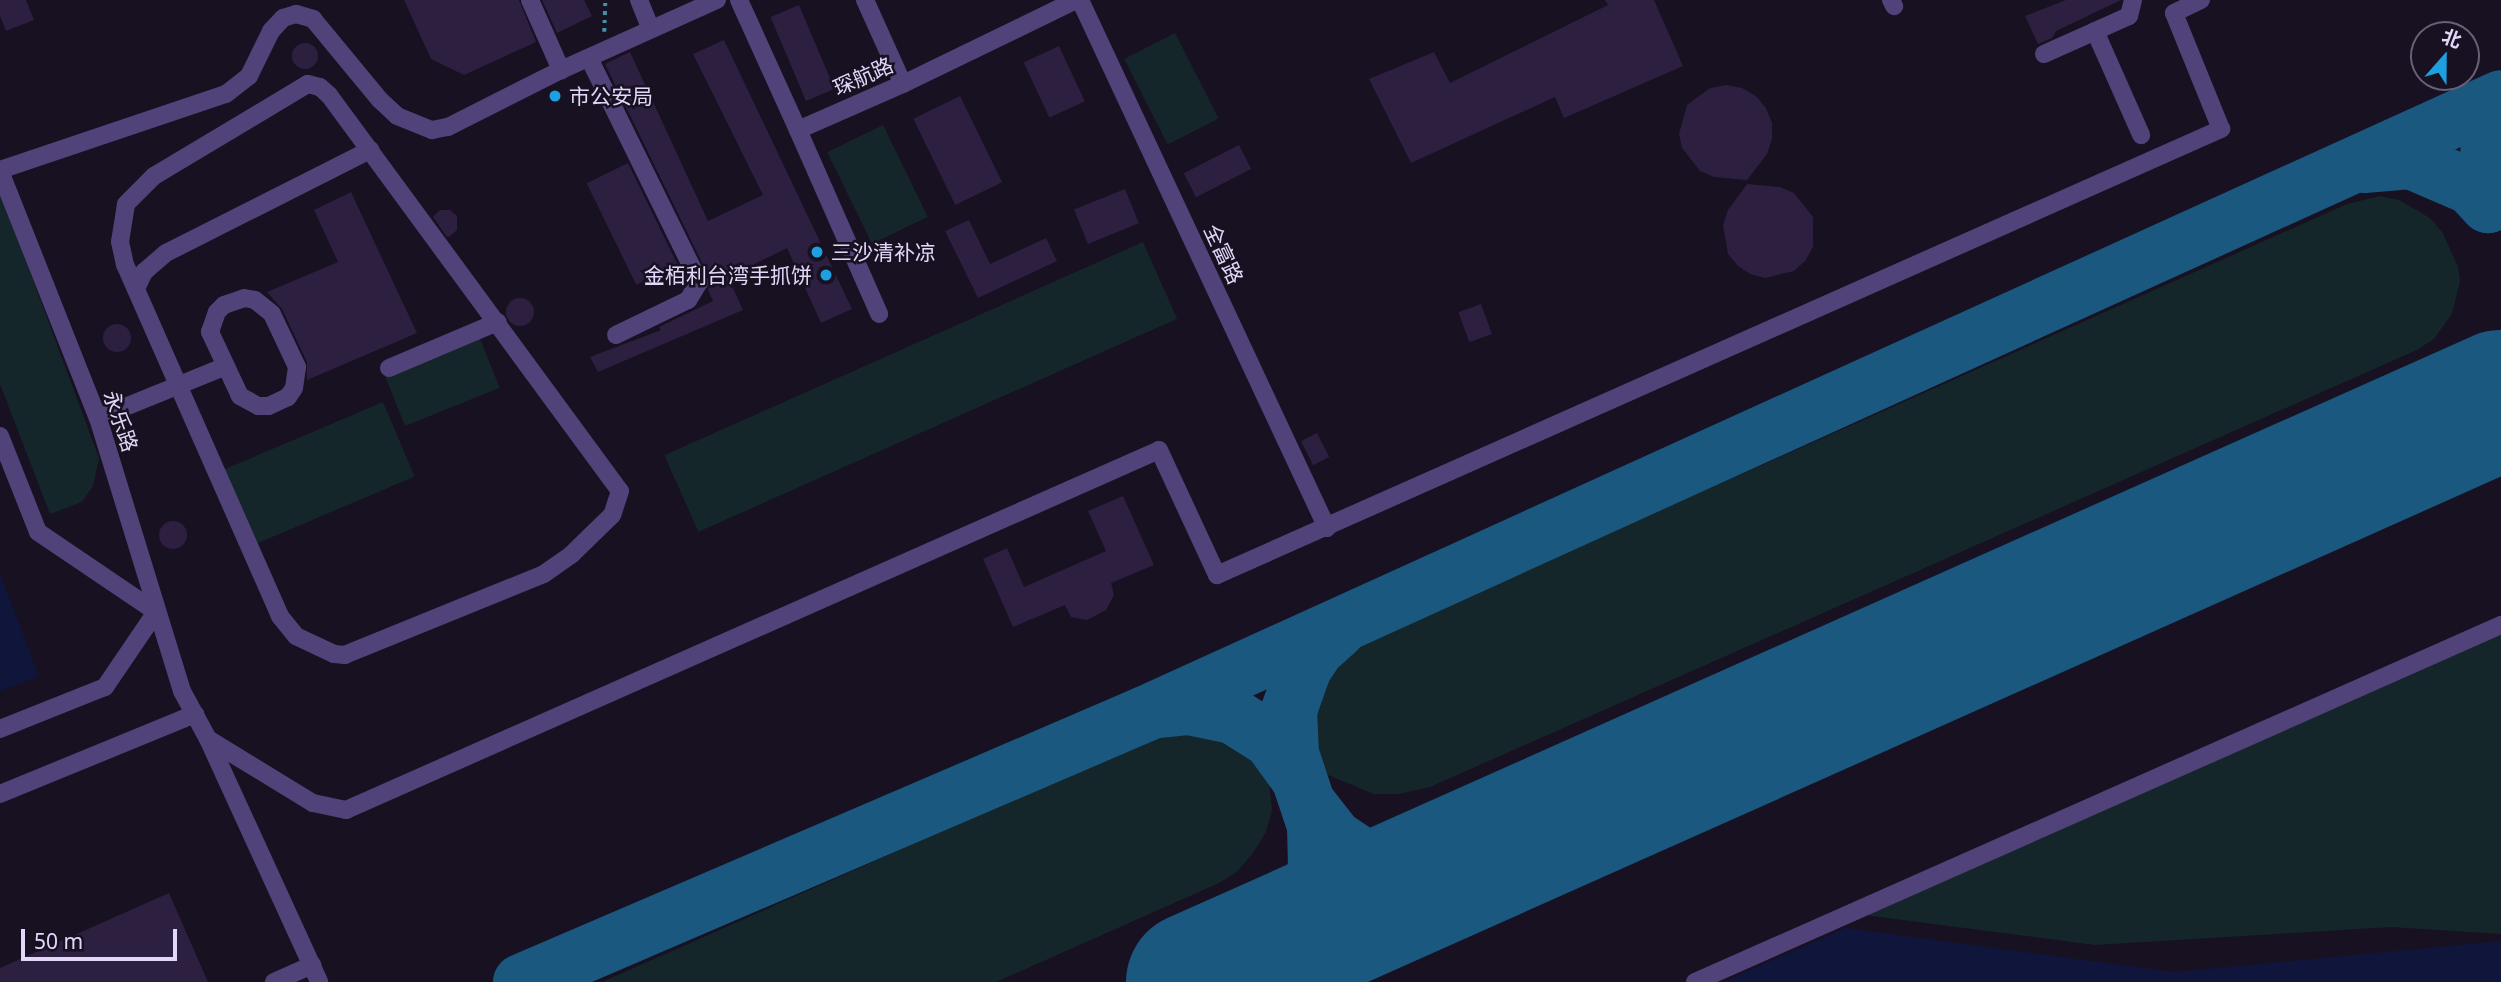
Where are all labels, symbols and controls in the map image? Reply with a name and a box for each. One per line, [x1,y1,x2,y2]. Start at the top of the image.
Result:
north arrow [2410,21,2480,91]
text: 北 [2438,23,2465,54]
street label: 琛航路 [829,52,897,100]
place label: 市公安局 [569,83,653,109]
marker: 市公安局 [547,88,563,104]
street label: 全富路 [1199,220,1249,288]
place label: 三沙清补凉 [831,239,936,265]
marker: 三沙清补凉 [809,244,825,260]
place label: 金栢利台湾手抓饼 [644,262,812,288]
marker: 金栢利台湾手抓饼 [818,267,834,283]
street label: 永乐路 [99,387,143,455]
scale bar [24,916,180,960]
text: 50 m [34,927,83,955]

